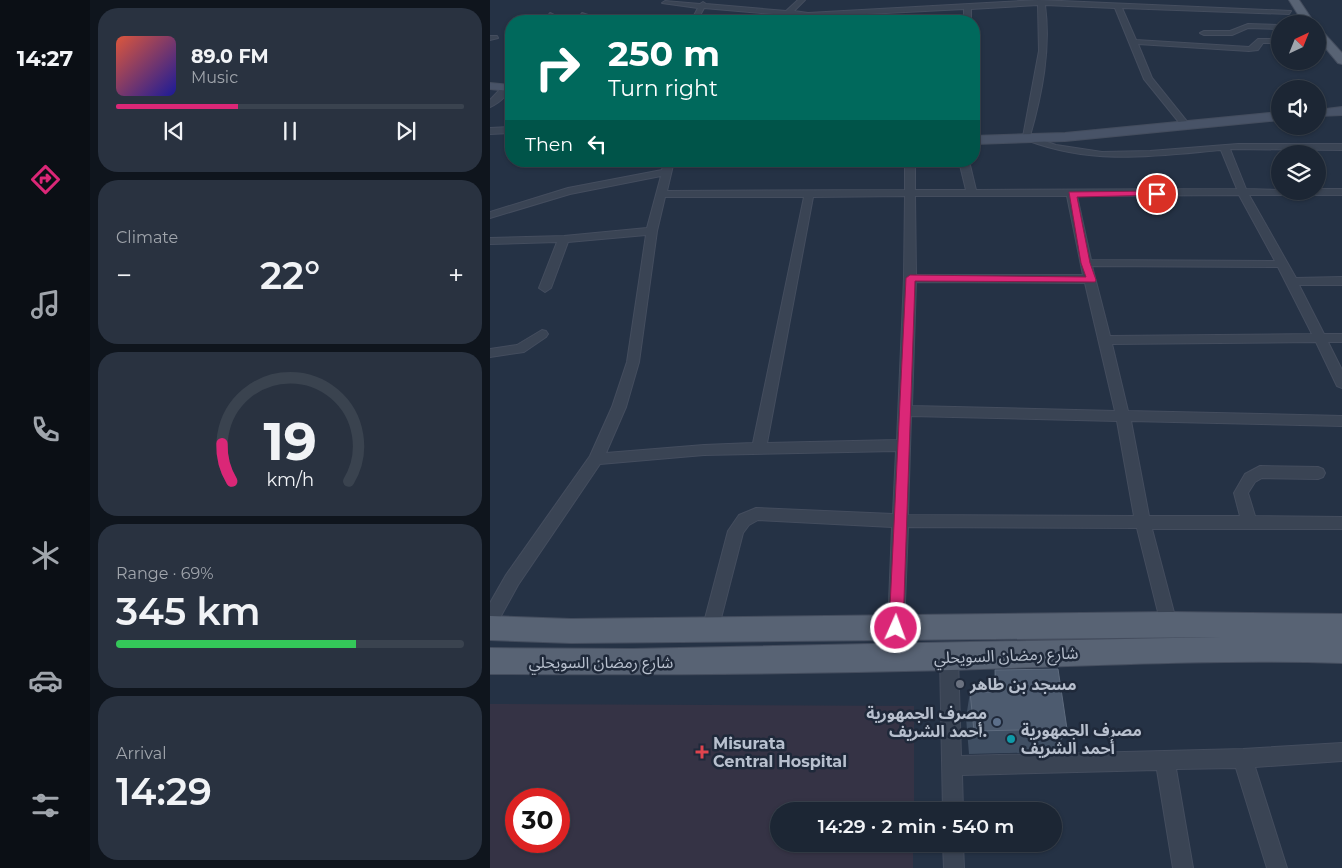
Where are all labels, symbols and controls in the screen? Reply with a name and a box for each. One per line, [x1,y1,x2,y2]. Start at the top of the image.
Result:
north arrow [1271,15,1326,70]
map controls [1271,15,1326,200]
text: 250 m [608,32,720,75]
icon: right [525,35,590,100]
text: 14:27 [17,45,73,72]
text: 89.0 FM [191,45,269,68]
text: Music [191,68,238,87]
text: Turn right [608,75,718,102]
button: sound [1271,80,1326,135]
icon: previous [160,117,188,145]
icon: pause [276,117,304,145]
icon: next [392,117,420,145]
icon: left [583,130,611,158]
text: Then [525,133,573,156]
button: layers [1271,145,1326,200]
icon: directions [28,162,63,197]
pin [1136,173,1178,215]
icon: arrive [1143,180,1171,208]
text: Climate [116,228,178,247]
text: 22° [260,252,320,299]
text: − [116,258,132,292]
text: + [448,258,464,292]
icon: music [28,287,63,322]
text: 19 [263,410,317,473]
icon: phone [28,412,63,447]
text: km/h [266,469,314,490]
icon: climate [28,538,63,573]
text: Range · 69% [116,564,214,583]
text: 345 km [116,588,261,635]
position arrow [869,601,921,653]
street label: شارع رمضان السويحلي [933,643,1079,671]
street label: شارع رمضان السويحلي [529,653,673,675]
icon: car [28,663,63,698]
place label: مسجد بن طاهر [969,675,1077,694]
marker: مسجد بن طاهر [954,678,966,690]
place label: مصرف الجمهورية أحمد الشريف. [866,704,987,741]
marker: مصرف الجمهورية أحمد الشريف. [991,716,1003,728]
place label: مصرف الجمهورية أحمد الشريف [1021,721,1142,758]
marker: مصرف الجمهورية أحمد الشريف [1005,733,1017,745]
place label: Misurata Central Hospital [713,734,847,771]
text: Arrival [116,744,166,763]
marker: Misurata Central Hospital [695,745,709,759]
text: 14:29 [116,768,212,815]
icon: filters [28,788,63,823]
speed limit sign: 30 [505,788,570,853]
text: 14:29 · 2 min · 540 m [818,815,1014,838]

